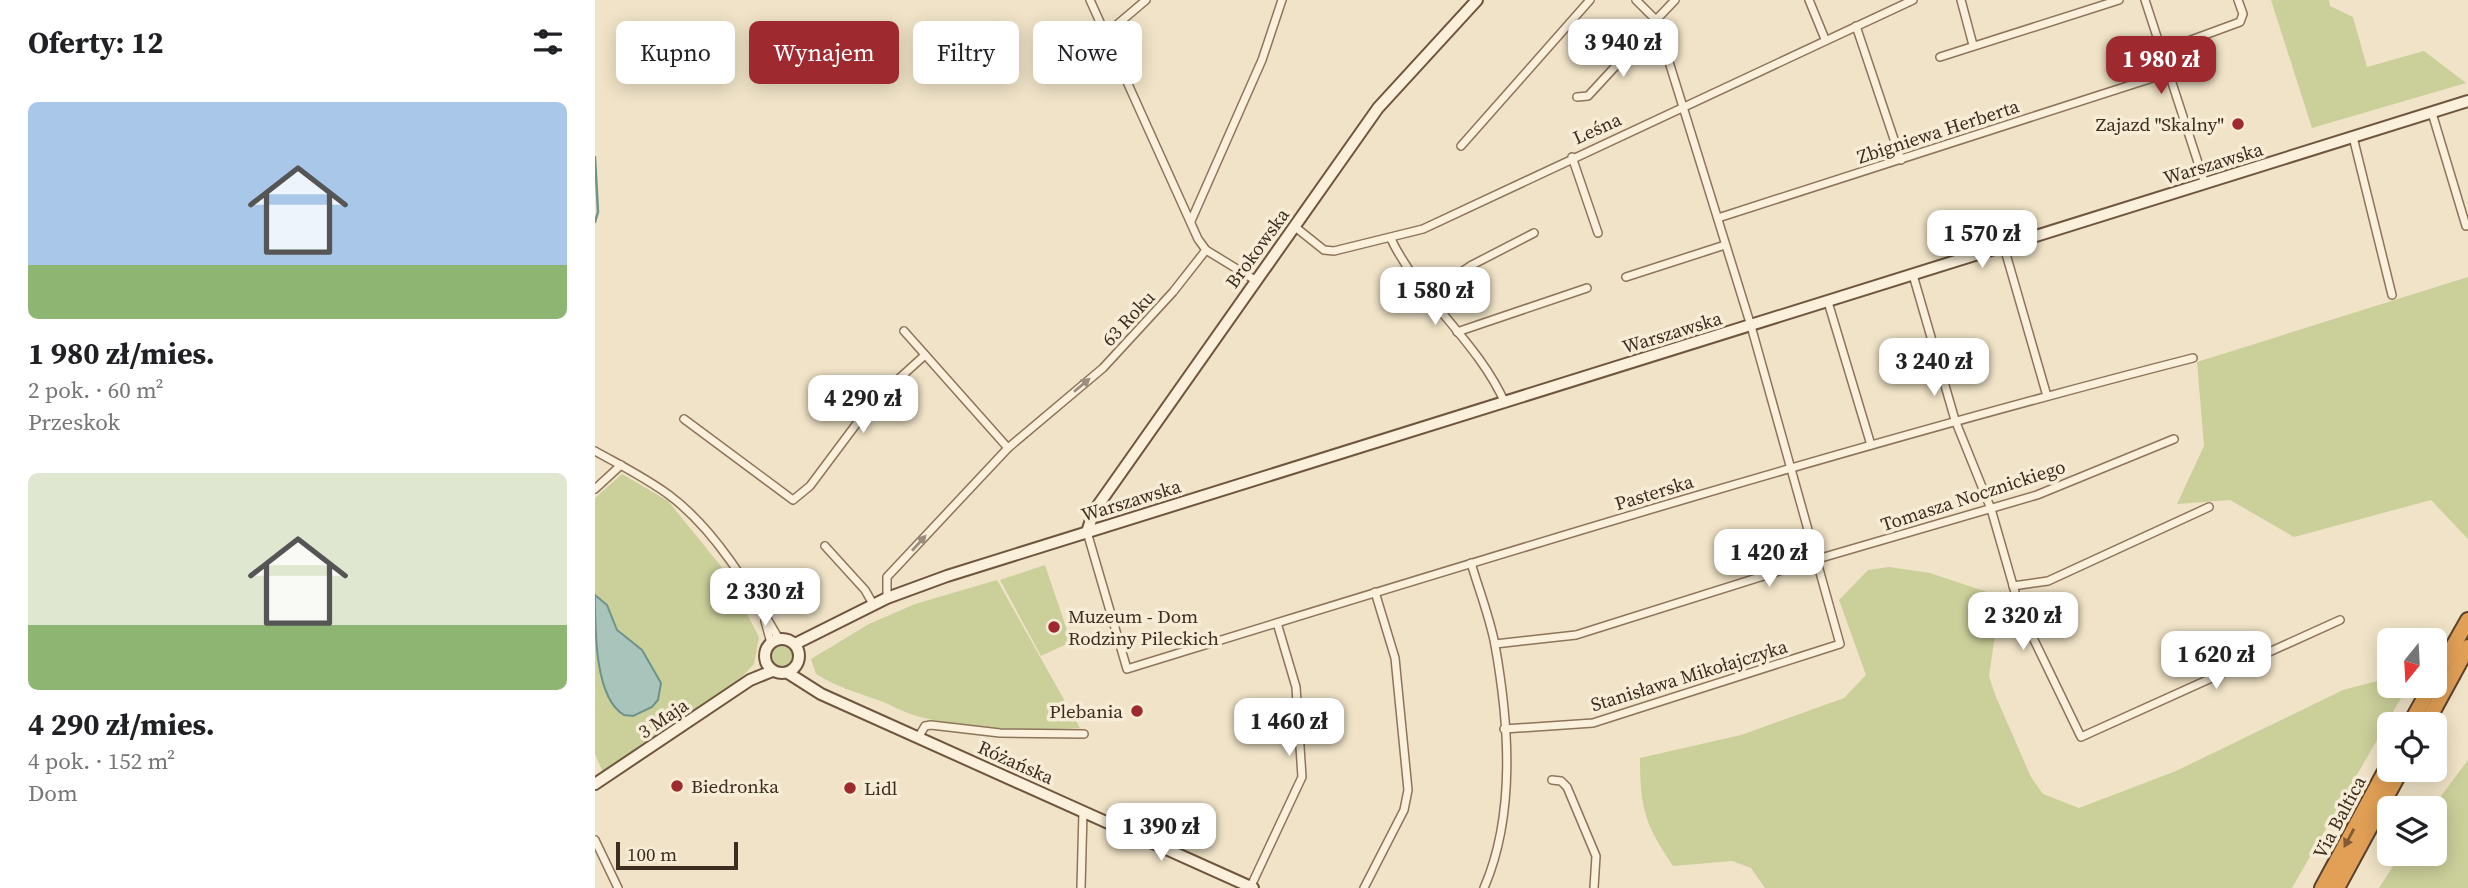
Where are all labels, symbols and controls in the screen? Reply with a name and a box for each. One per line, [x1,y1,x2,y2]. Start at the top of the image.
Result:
pin: 3 940 zł [1551,20,1695,79]
chip: Kupno [616,21,735,84]
chip: Wynajem [749,21,899,84]
chip: Filtry [913,21,1019,84]
chip: Nowe [1033,21,1142,84]
text: Oferty: 12 [28,22,164,63]
icon: filters [529,23,567,61]
text: 3 940 zł [1584,26,1662,58]
pin: 1 980 zł [2089,36,2233,96]
text: 1 980 zł [2122,43,2200,75]
street label: Zbigniewa Herberta [1854,92,2023,169]
street label: Leśna [1569,106,1626,150]
place label: Zajazd "Skalny" [2096,111,2224,137]
marker: Zajazd "Skalny" [2230,116,2246,132]
street label: Warszawska [2160,135,2266,190]
icon: home [235,147,361,273]
street label: Brokowska [1219,203,1295,293]
pin: 1 570 zł [1910,210,2054,270]
text: 1 570 zł [1943,217,2021,249]
pin: 1 580 zł [1363,268,1507,327]
text: 1 580 zł [1396,274,1474,306]
street label: 63 Roku [1096,285,1160,351]
street label: Warszawska [1619,304,1725,359]
text: 1 980 zł/mies. [28,333,215,374]
pin: 3 240 zł [1862,338,2006,398]
text: 3 240 zł [1895,345,1973,377]
text: 2 pok. · 60 m² [28,374,164,406]
pin: 4 290 zł [791,376,935,435]
one-way arrow [1074,378,1091,393]
text: 4 290 zł [824,382,902,414]
text: Przeskok [28,406,120,438]
street label: Tomasza Nocznickiego [1877,453,2069,537]
street label: Pasterska [1611,468,1697,516]
street label: Warszawska [1078,472,1184,527]
icon: home [235,518,361,644]
pin: 1 420 zł [1697,530,1841,589]
one-way arrow [911,534,927,552]
text: 1 420 zł [1730,536,1808,568]
pin: 2 330 zł [693,568,837,628]
text: 2 330 zł [726,575,804,607]
pin: 2 320 zł [1951,592,2095,652]
text: 2 320 zł [1984,599,2062,631]
place label: Muzeum - Dom Rodziny Pileckich [1068,603,1219,651]
marker: Muzeum - Dom Rodziny Pileckich [1046,619,1062,635]
north arrow [2377,628,2447,698]
map controls [2377,628,2447,866]
pin: 1 620 zł [2144,632,2288,691]
street label: Stanisława Mikołajczyka [1587,633,1791,717]
text: 1 620 zł [2177,638,2255,670]
street label: 3 Maja [633,692,693,744]
place label: Plebania [1049,698,1123,724]
pin: 1 460 zł [1217,698,1361,758]
marker: Plebania [1129,703,1145,719]
text: 4 290 zł/mies. [28,704,215,745]
text: 1 460 zł [1250,705,1328,737]
button: locate [2377,712,2447,782]
street label: Różańska [974,734,1058,790]
text: 4 pok. · 152 m² [28,745,175,777]
street label: Via Baltica [2306,771,2372,863]
place label: Biedronka [691,773,779,799]
place label: Lidl [864,775,898,801]
text: Dom [28,777,78,809]
marker: Biedronka [669,778,685,794]
marker: Lidl [842,780,858,796]
button: layers [2377,796,2447,866]
pin: 1 390 zł [1089,804,1233,863]
text: 1 390 zł [1122,810,1200,842]
one-way arrow [2343,828,2355,848]
scale bar [616,839,739,871]
text: 100 m [627,841,677,867]

